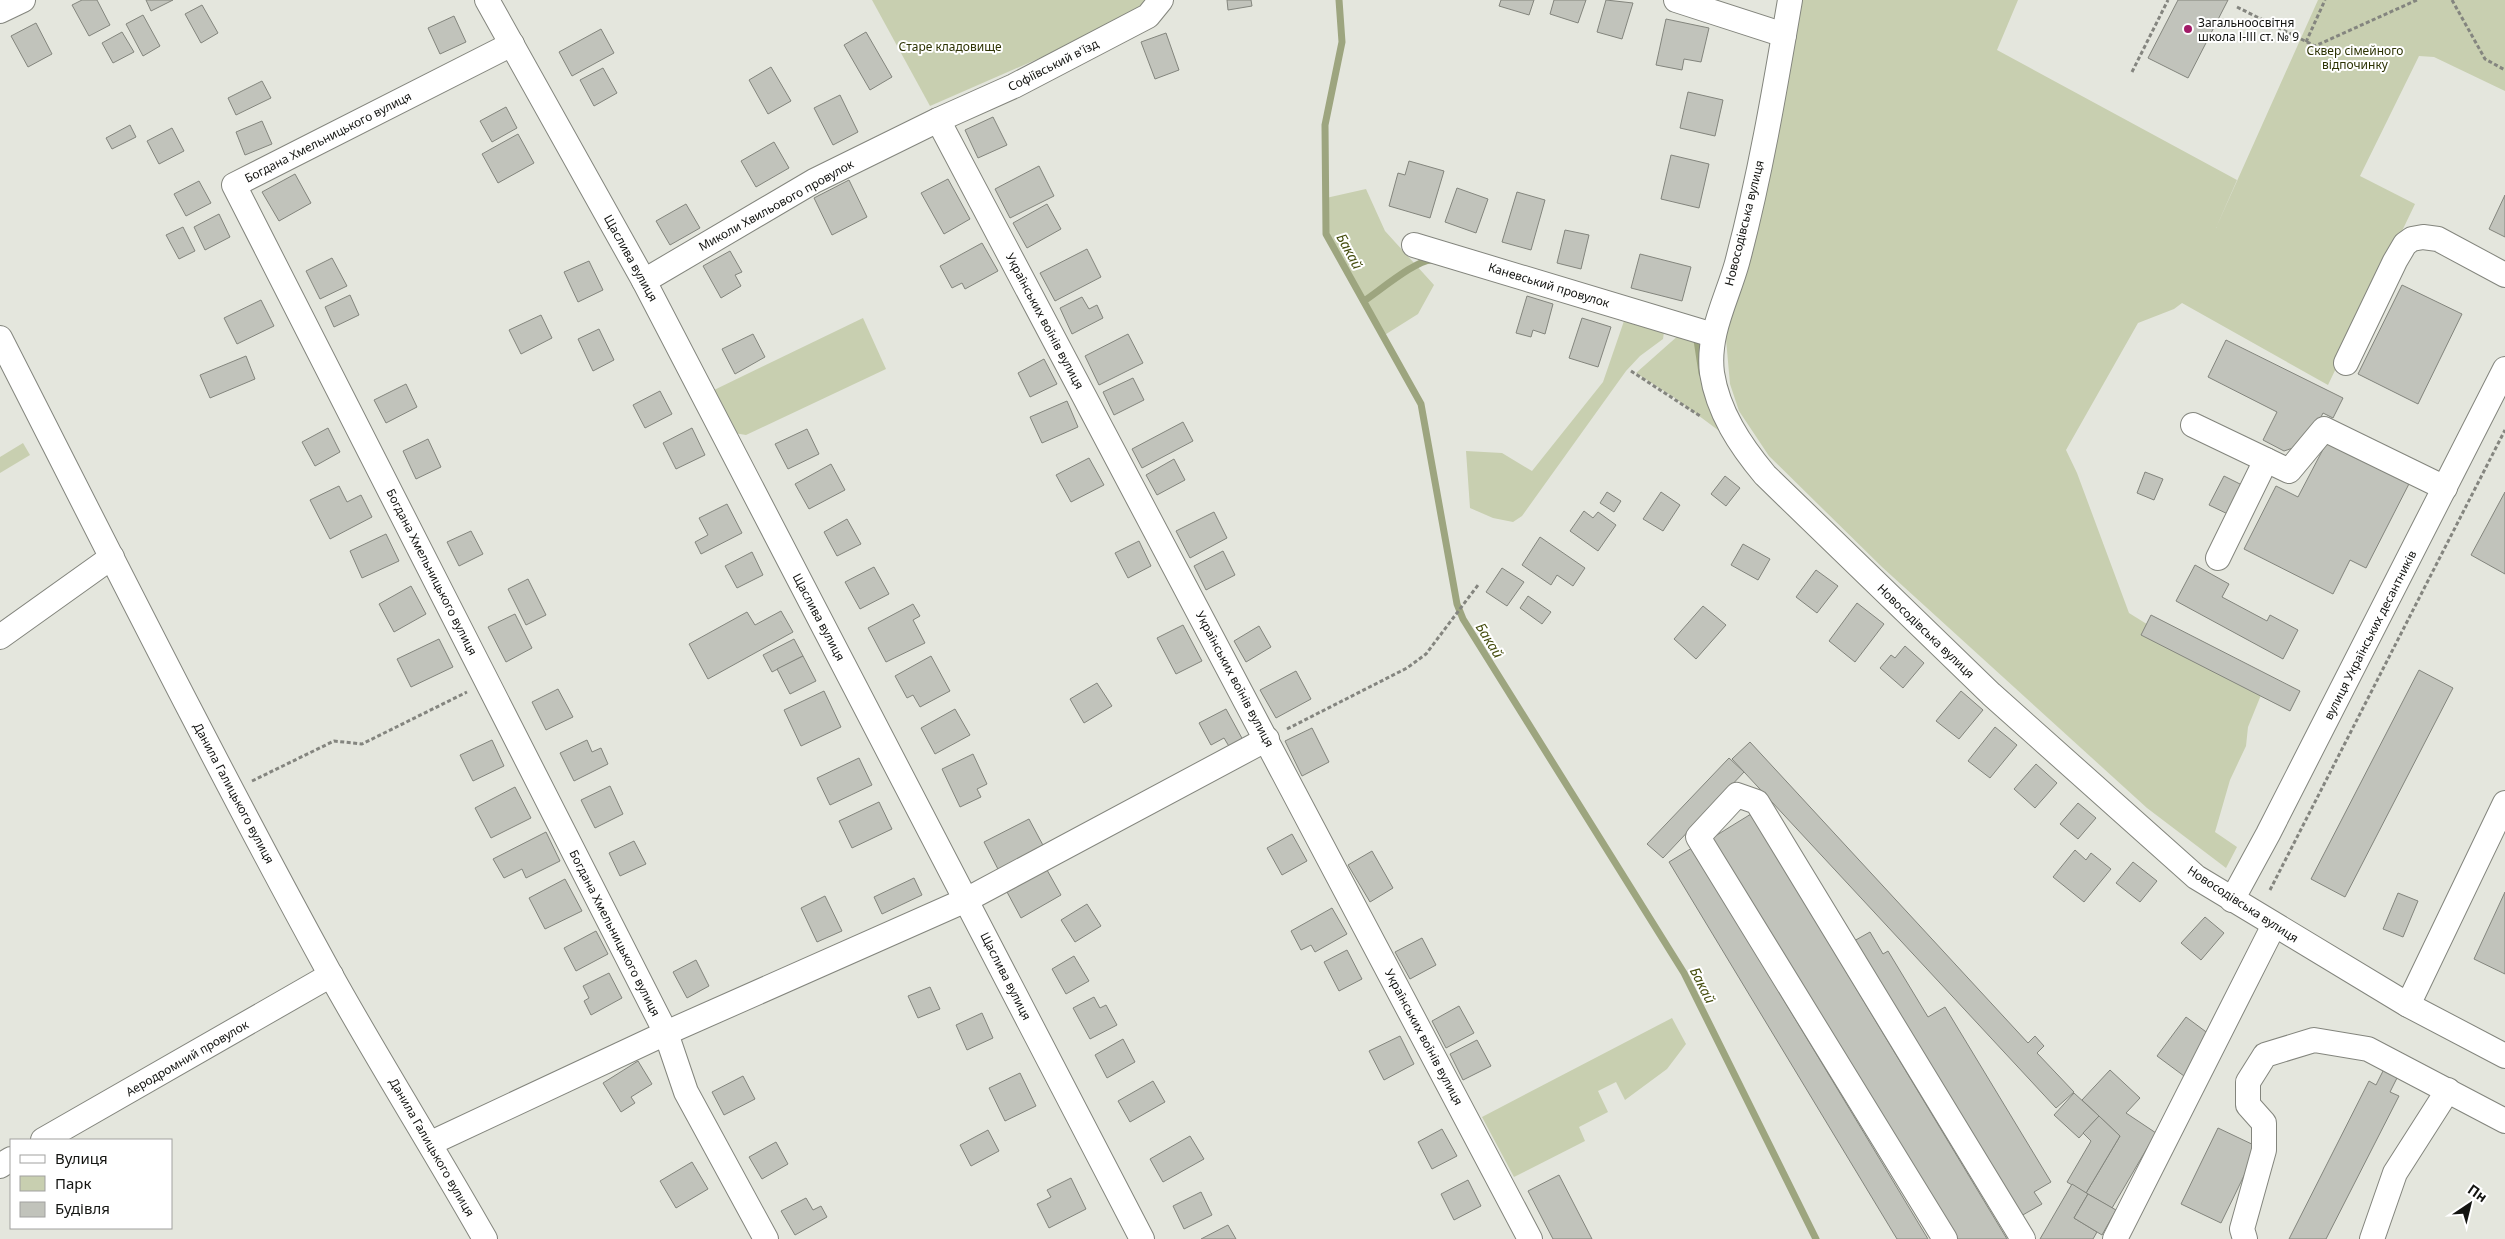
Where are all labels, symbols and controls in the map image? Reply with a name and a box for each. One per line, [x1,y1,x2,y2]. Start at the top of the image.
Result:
place label: Загальноосвітня школа І-ІІІ ст. № 9 [2198,14,2299,45]
marker: Загальноосвітня школа І-ІІІ ст. № 9 [2182,23,2194,35]
street label: Софіївський в'їзд [1005,35,1102,95]
park label: Старе кладовище [898,38,1002,55]
park label: Сквер сімейного відпочинку [2307,42,2403,73]
street label: Богдана Хмельницького вулиця [242,87,414,187]
street label: Миколи Хвильового провулок [695,155,857,255]
street label: Новосодівська вулиця [1720,158,1768,288]
street label: Щаслива вулиця [600,212,662,304]
water label: Бакай [1332,230,1368,272]
street label: Українських воїнів вулиця [1002,250,1088,392]
street label: Каневський провулок [1486,258,1612,312]
street label: Богдана Хмельницького вулиця [382,486,482,658]
street label: вулиця Українських десантників [2320,547,2420,723]
street label: Щаслива вулиця [789,570,849,664]
street label: Новосодівська вулиця [1874,580,1978,682]
street label: Українських воїнів вулиця [1192,608,1278,750]
water label: Бакай [1472,619,1508,661]
street label: Данила Галицького вулиця [190,720,278,866]
street label: Богдана Хмельницького вулиця [565,847,665,1019]
street label: Новосодівська вулиця [2184,862,2302,946]
street label: Щаслива вулиця [976,929,1036,1023]
water label: Бакай [1686,964,1720,1006]
street label: Українських воїнів вулиця [1381,966,1467,1108]
street label: Аеродромний провулок [122,1016,252,1100]
street label: Данила Галицького вулиця [385,1075,479,1219]
legend [10,1139,172,1229]
text: Вулиця [55,1148,108,1168]
text: Парк [55,1173,91,1193]
north arrow [2445,1179,2495,1229]
text: Пн [2464,1179,2491,1206]
text: Будівля [55,1198,110,1218]

